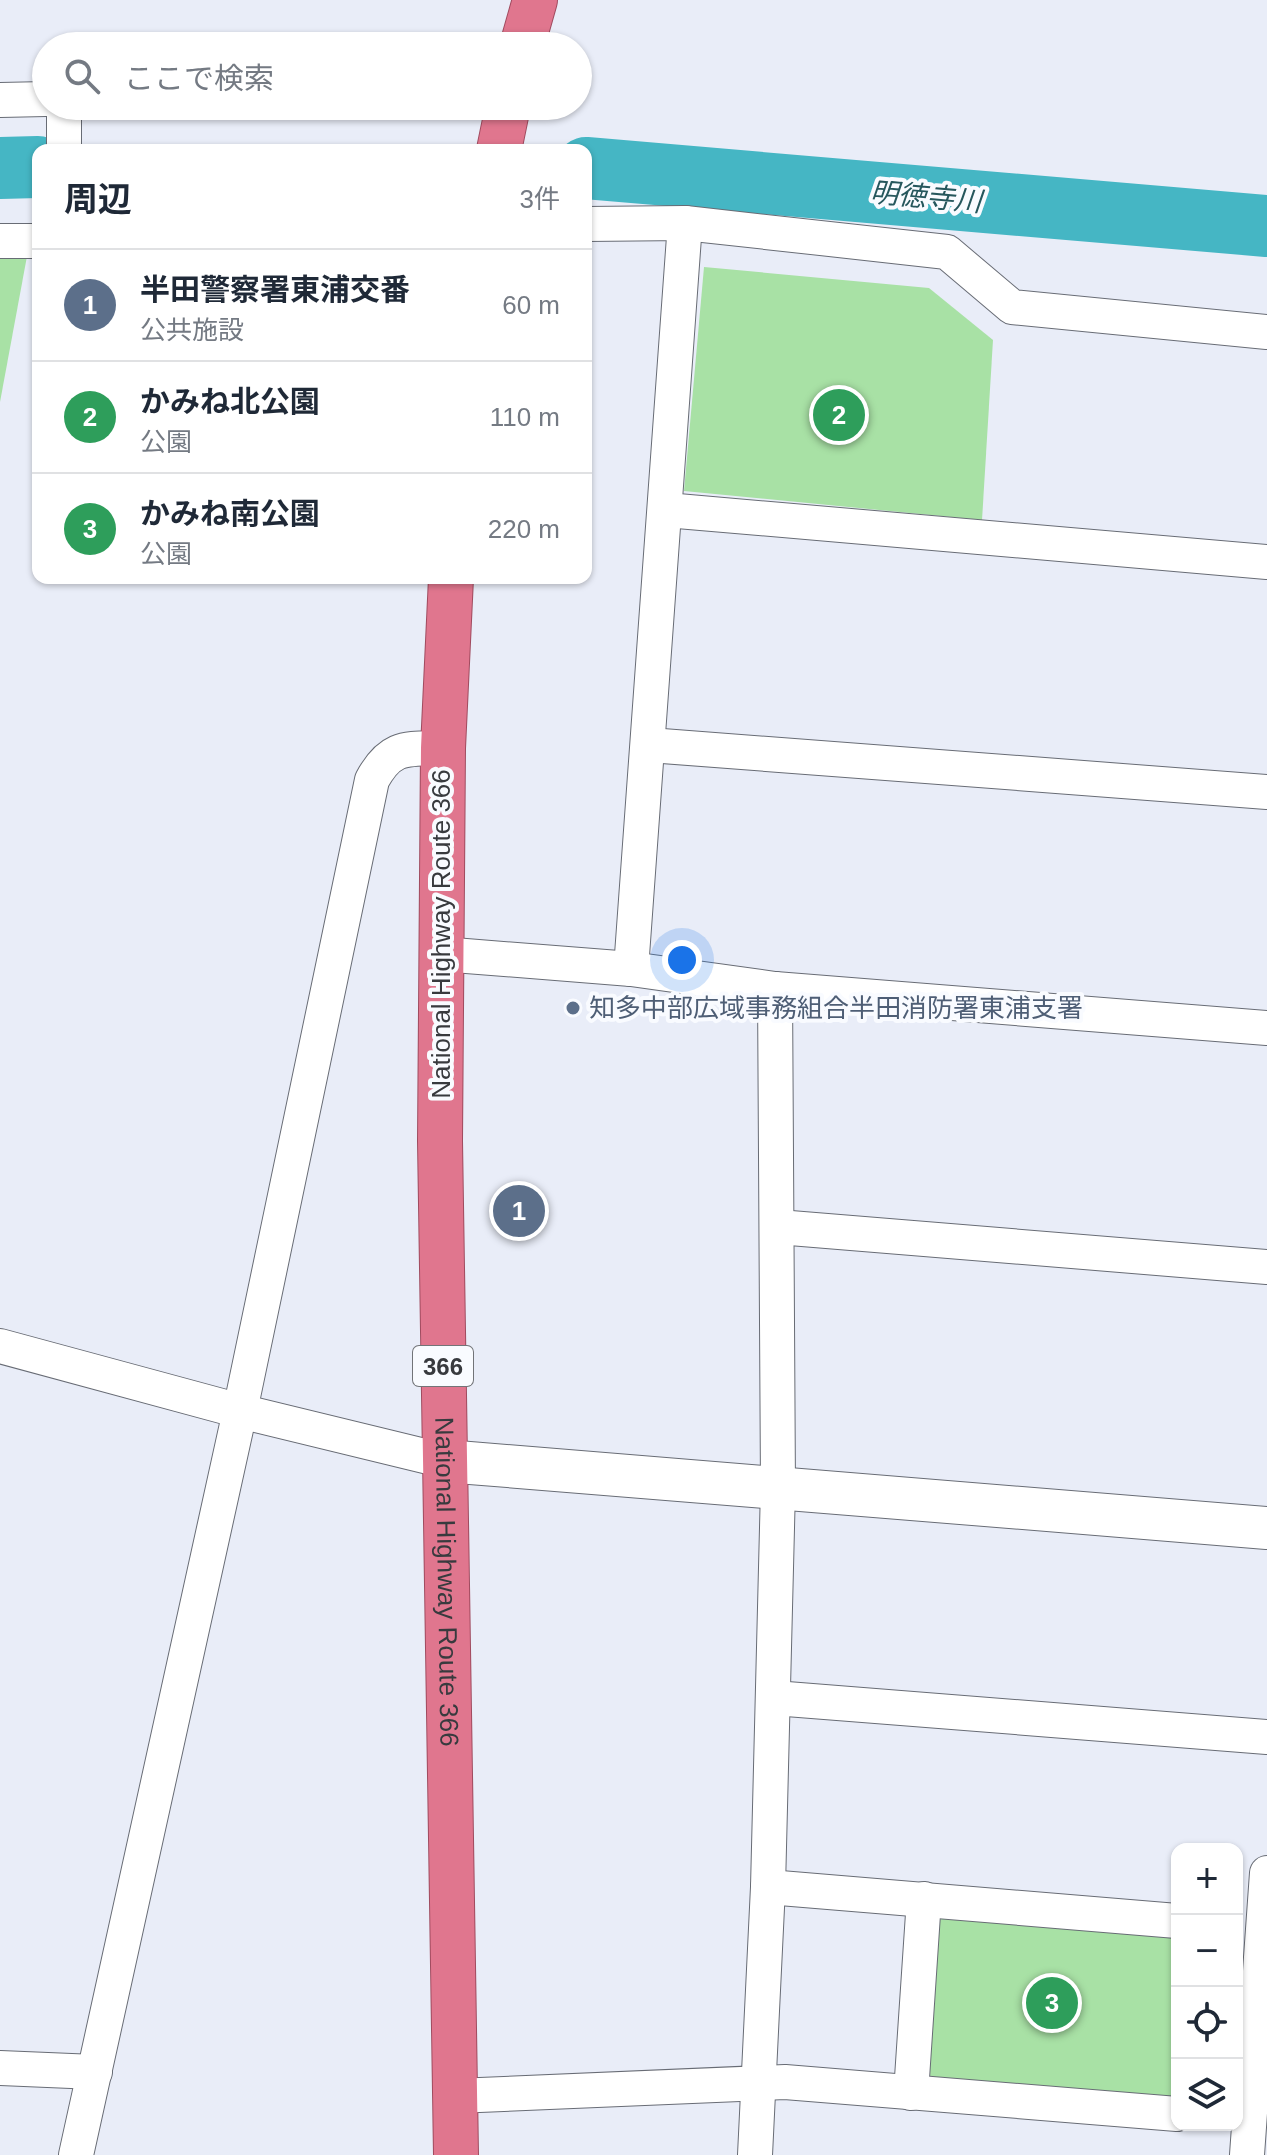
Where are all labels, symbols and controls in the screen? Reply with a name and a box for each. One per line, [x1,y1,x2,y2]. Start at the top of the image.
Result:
search box [32,32,592,120]
icon: search [60,54,104,98]
text: ここで検索 [124,62,274,95]
water label: 明徳寺川 [869,177,986,218]
text: 周辺 [64,180,132,218]
text: 3件 [520,184,560,214]
text: 半田警察署東浦交番 [140,273,410,306]
text: 1 [83,290,97,320]
text: 60 m [502,290,560,320]
text: 公共施設 [140,315,244,345]
text: かみね北公園 [140,385,320,418]
pin: 2 [813,385,865,445]
text: 2 [83,402,97,432]
text: 110 m [490,402,560,432]
text: 公園 [140,427,192,457]
text: かみね南公園 [140,497,320,530]
text: 3 [83,514,97,544]
text: 220 m [488,514,560,544]
text: 公園 [140,539,192,569]
street label: National Highway Route 366 [426,769,456,1099]
your location [662,940,702,980]
place label: 知多中部広域事務組合半田消防署東浦支署 [589,993,1083,1023]
marker: 知多中部広域事務組合半田消防署東浦支署 [564,999,582,1017]
pin: 1 [493,1181,545,1241]
road number: 366 [413,1346,473,1386]
street label: National Highway Route 366 [429,1417,465,1747]
map controls [1171,1843,1243,2131]
button: + [1171,1843,1243,1915]
button: − [1171,1915,1243,1987]
pin: 3 [1026,1973,1078,2033]
button: locate [1171,1987,1243,2059]
button: layers [1171,2059,1243,2131]

